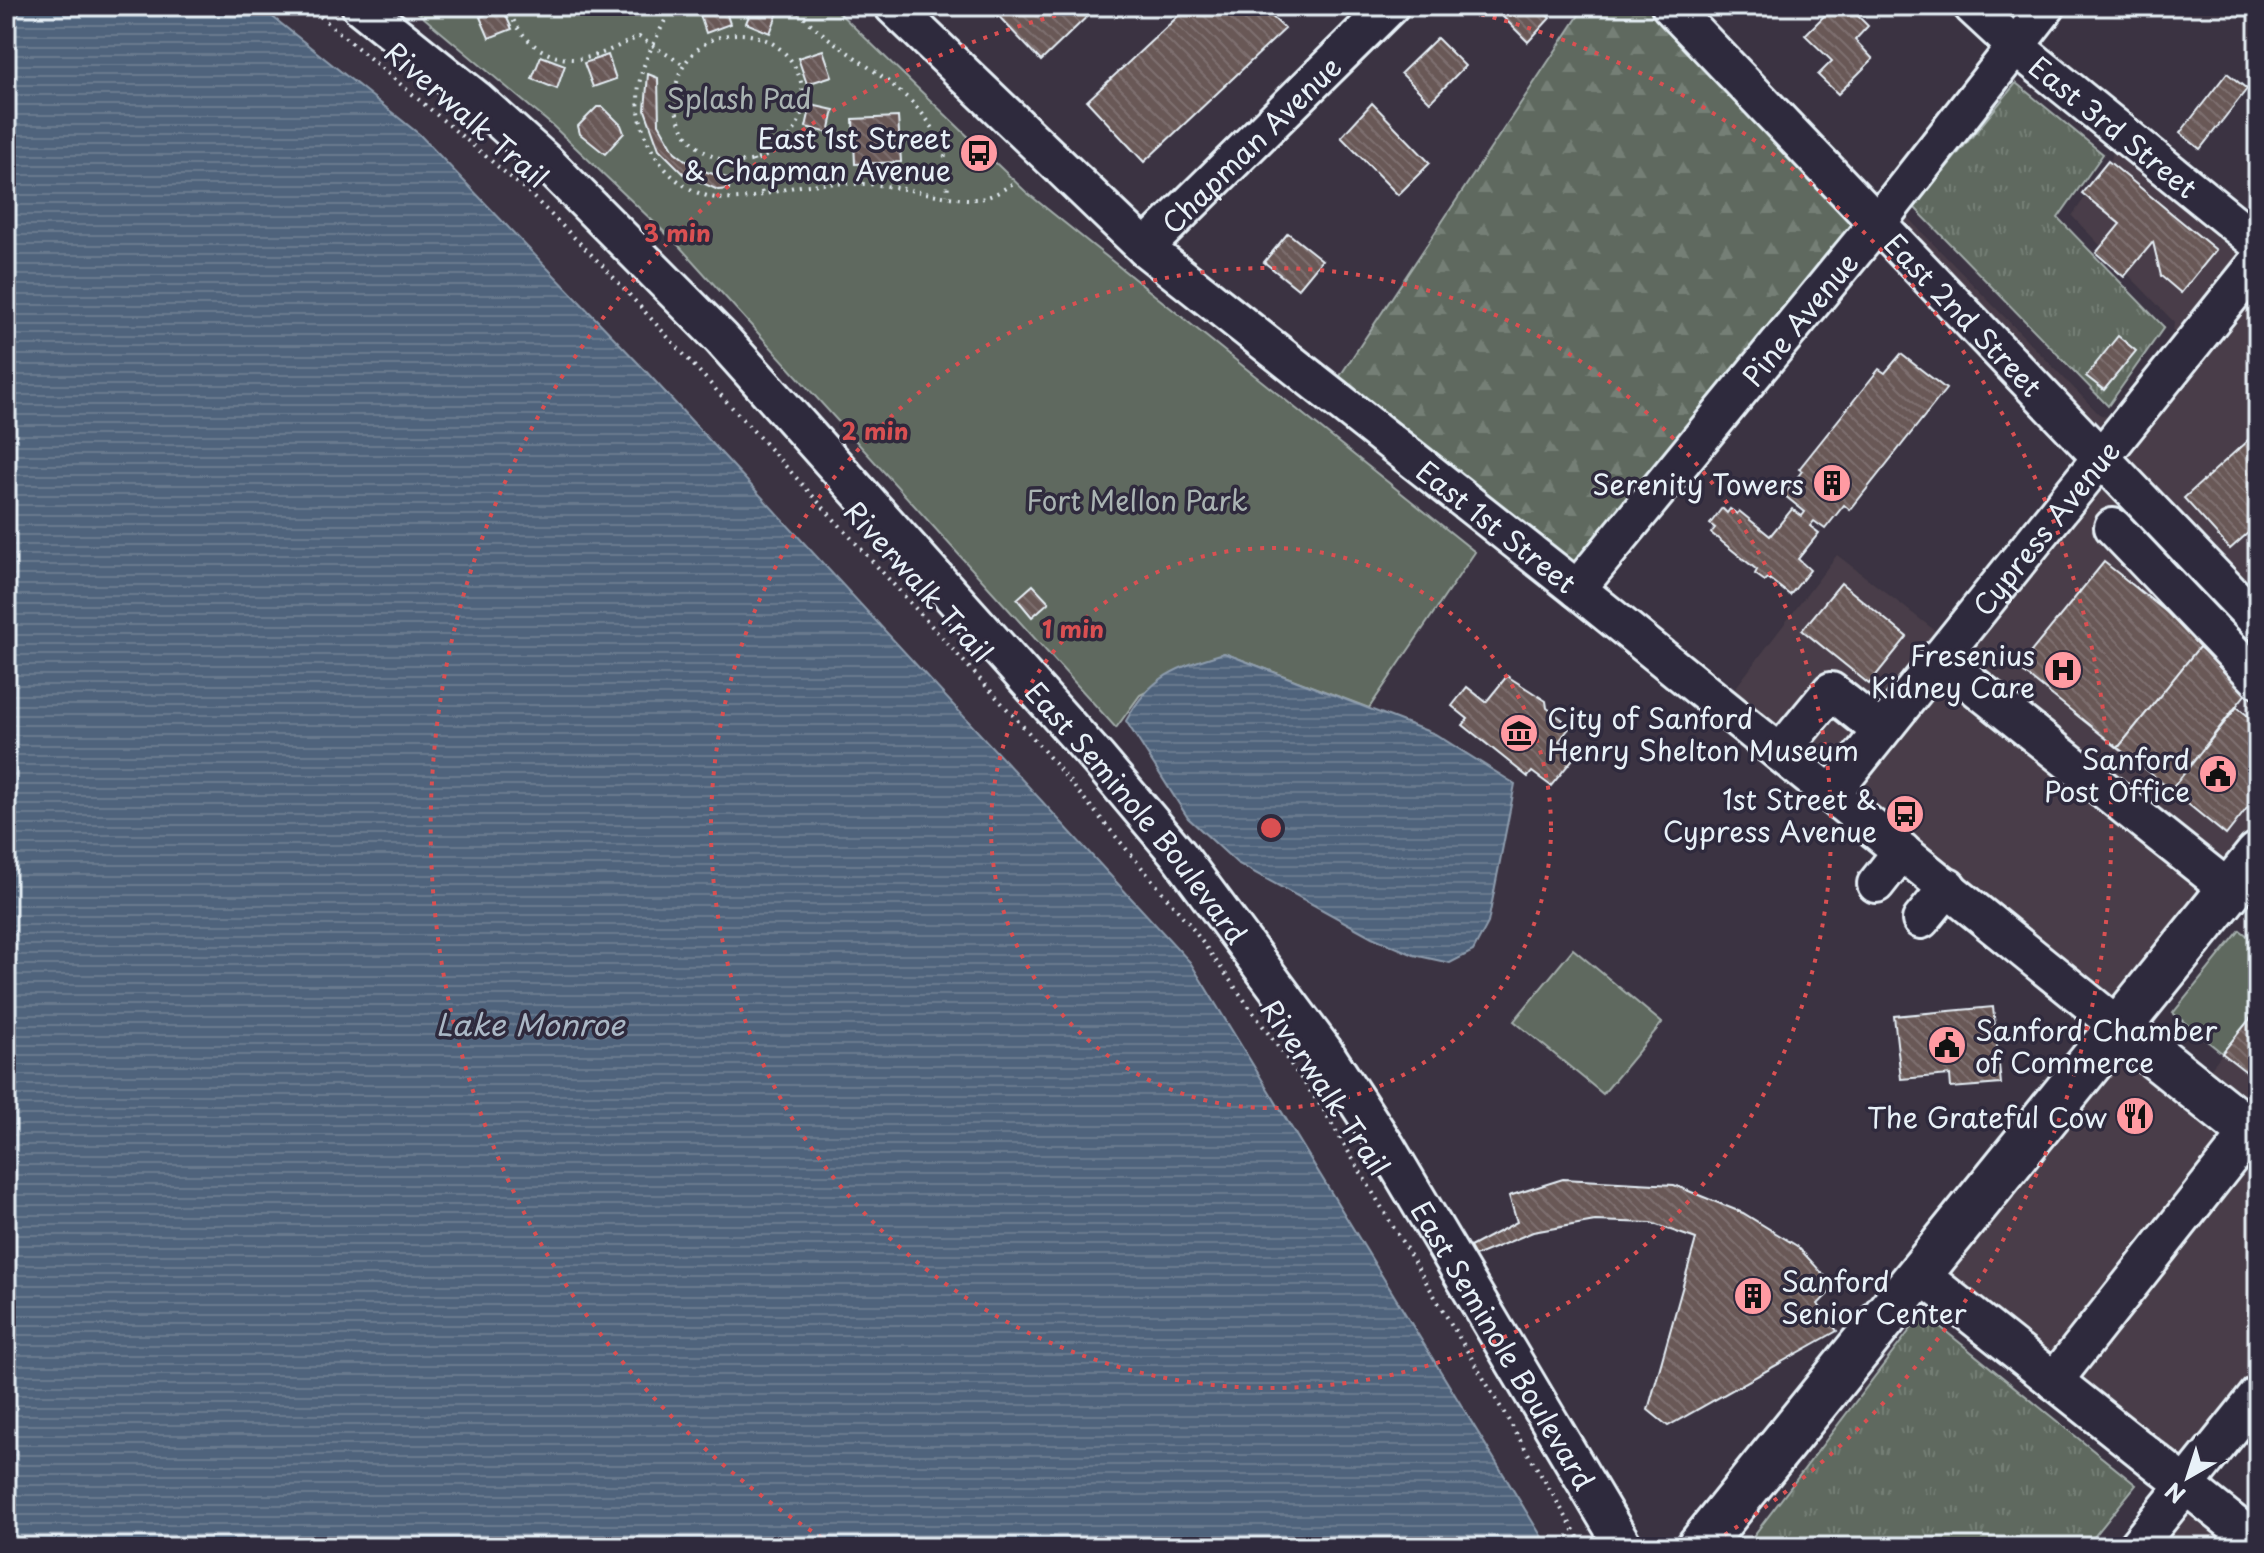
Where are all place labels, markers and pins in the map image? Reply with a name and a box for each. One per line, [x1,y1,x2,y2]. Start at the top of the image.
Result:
place label: East 1st Street & Chapman Avenue [684,116,951,191]
bus stop icon: East 1st Street & Chapman Avenue [958,132,1000,174]
place label: Serenity Towers [1592,462,1804,505]
building icon: Serenity Towers [1811,462,1853,504]
place label: Fresenius Kidney Care [1871,633,2035,708]
hospital icon: Fresenius Kidney Care [2042,649,2084,691]
place label: City of Sanford Henry Shelton Museum [1547,696,1859,771]
museum icon: City of Sanford Henry Shelton Museum [1498,712,1540,754]
place label: Sanford Post Office [2044,737,2190,812]
public building icon: Sanford Post Office [2197,753,2239,795]
place label: 1st Street & Cypress Avenue [1663,777,1877,852]
bus stop icon: 1st Street & Cypress Avenue [1884,793,1926,835]
centre of rings [1257,814,1285,842]
place label: Sanford Chamber of Commerce [1975,1008,2217,1083]
public building icon: Sanford Chamber of Commerce [1926,1024,1968,1066]
place label: The Grateful Cow [1867,1095,2107,1138]
restaurant icon: The Grateful Cow [2114,1095,2156,1137]
place label: Sanford Senior Center [1781,1259,1967,1334]
building icon: Sanford Senior Center [1732,1275,1774,1317]

